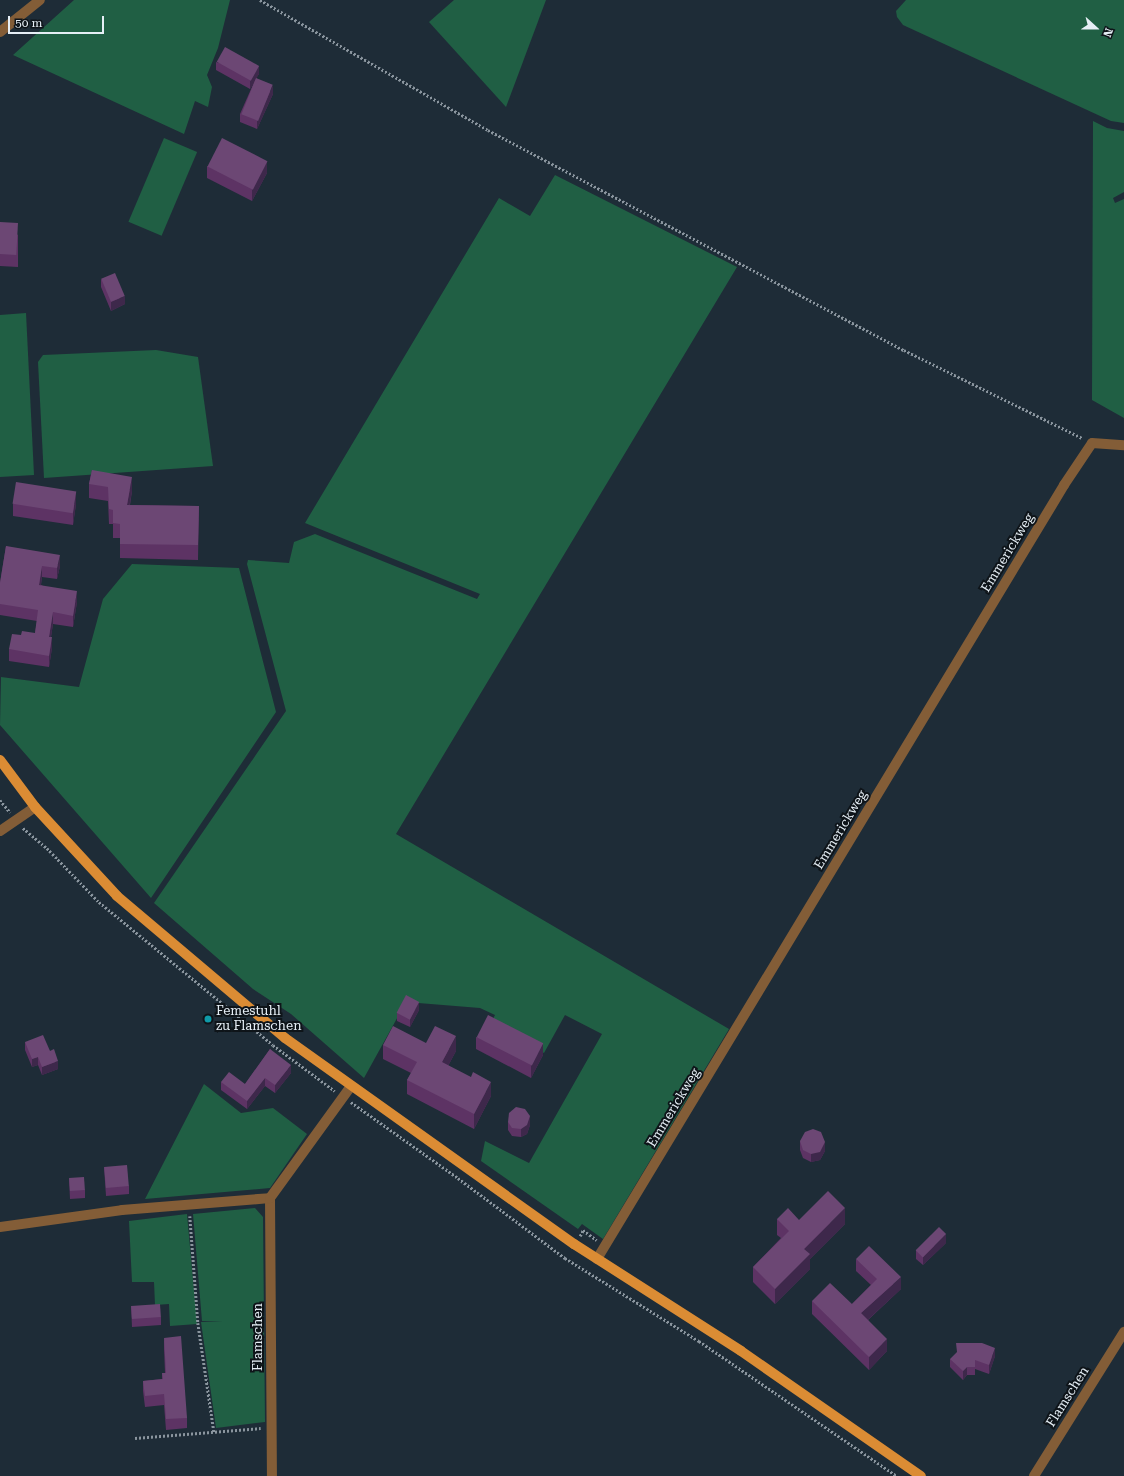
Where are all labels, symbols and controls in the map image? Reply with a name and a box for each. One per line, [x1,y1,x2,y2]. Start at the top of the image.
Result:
scale bar [10,8,106,34]
north arrow [1076,8,1116,48]
text: 50 m [15,16,42,30]
text: N [1100,26,1115,39]
street label: Emmerickweg [978,511,1038,595]
street label: Emmerickweg [811,788,871,872]
place label: Femestuhl zu Flamschen [216,1004,302,1035]
marker: Femestuhl zu Flamschen [203,1014,213,1024]
street label: Emmerickweg [644,1066,704,1150]
street label: Flamschen [250,1303,266,1371]
street label: Flamschen [1043,1364,1093,1430]

